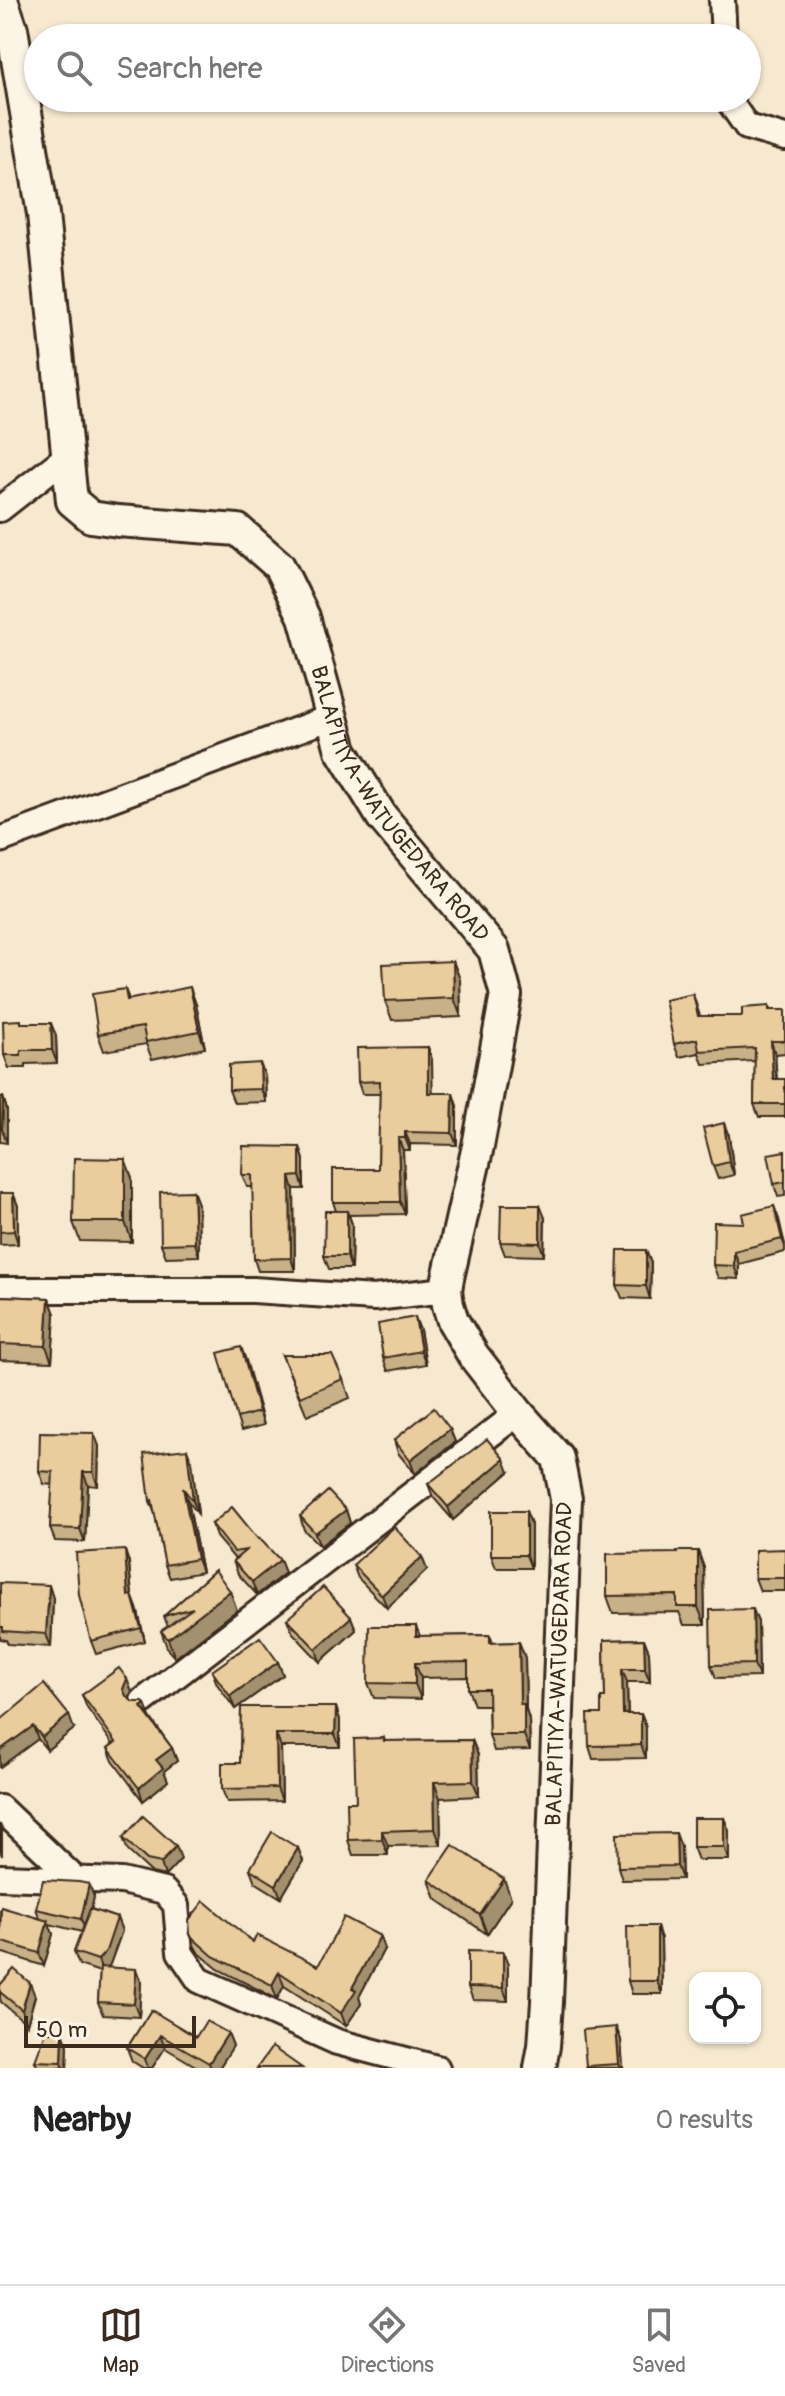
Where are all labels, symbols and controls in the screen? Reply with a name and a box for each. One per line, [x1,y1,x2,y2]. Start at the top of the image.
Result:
search box [24,24,761,112]
icon: search [52,46,96,90]
text: Search here [116,50,263,87]
street label: BALAPITIYA-WATUGEDARA ROAD [304,663,495,948]
street label: BALAPITIYA-WATUGEDARA ROAD [539,1502,579,1826]
map controls [689,1972,761,2044]
button: locate [689,1972,761,2044]
scale bar [24,2012,196,2048]
text: 50 m [36,2016,87,2044]
text: Nearby [32,2099,131,2142]
text: 0 results [656,2104,753,2136]
tab: Map [99,2303,143,2379]
tab: Directions [341,2303,434,2379]
tab: Saved [632,2303,686,2379]

